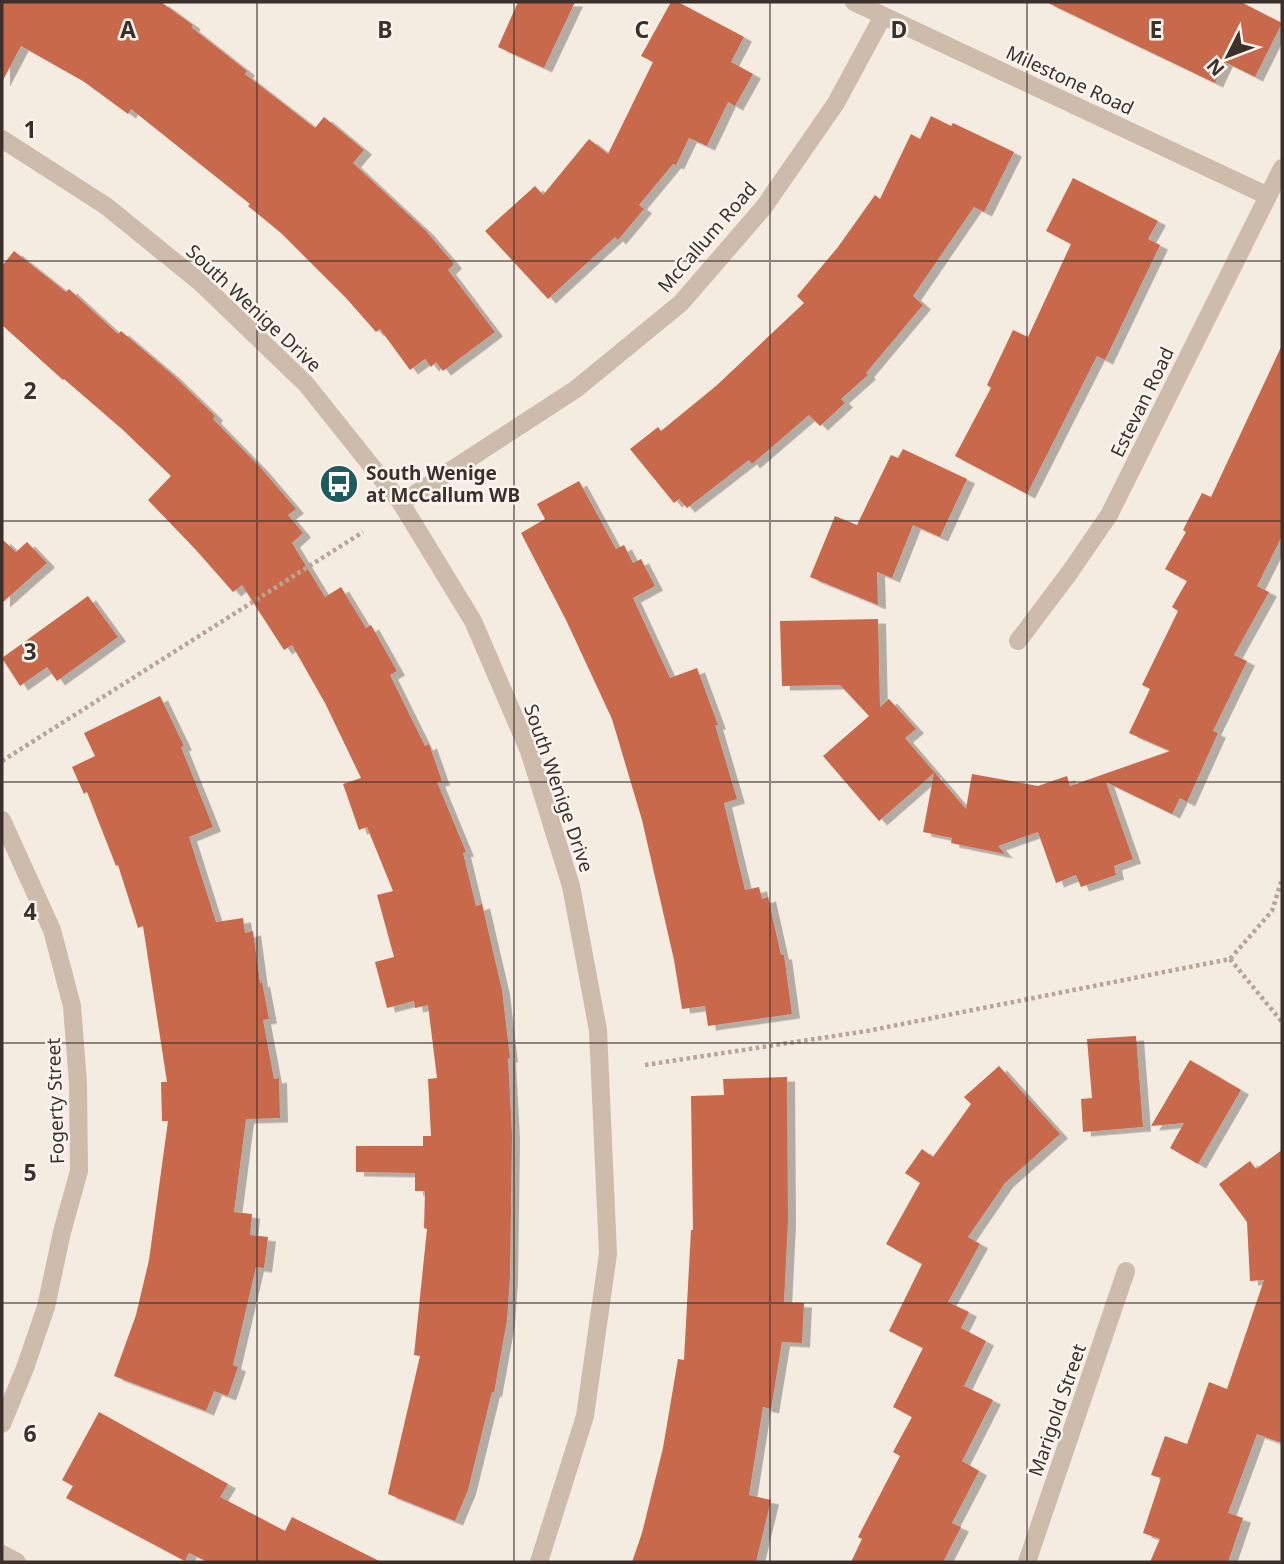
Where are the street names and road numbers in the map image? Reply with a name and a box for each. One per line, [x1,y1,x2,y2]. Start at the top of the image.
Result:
street label: Milestone Road [1002,39,1138,121]
street label: McCallum Road [652,176,762,298]
street label: South Wenige Drive [181,238,327,378]
street label: Estevan Road [1104,343,1180,461]
street label: South Wenige Drive [518,700,600,876]
street label: Fogerty Street [40,1037,70,1164]
street label: Marigold Street [1022,1340,1092,1480]

